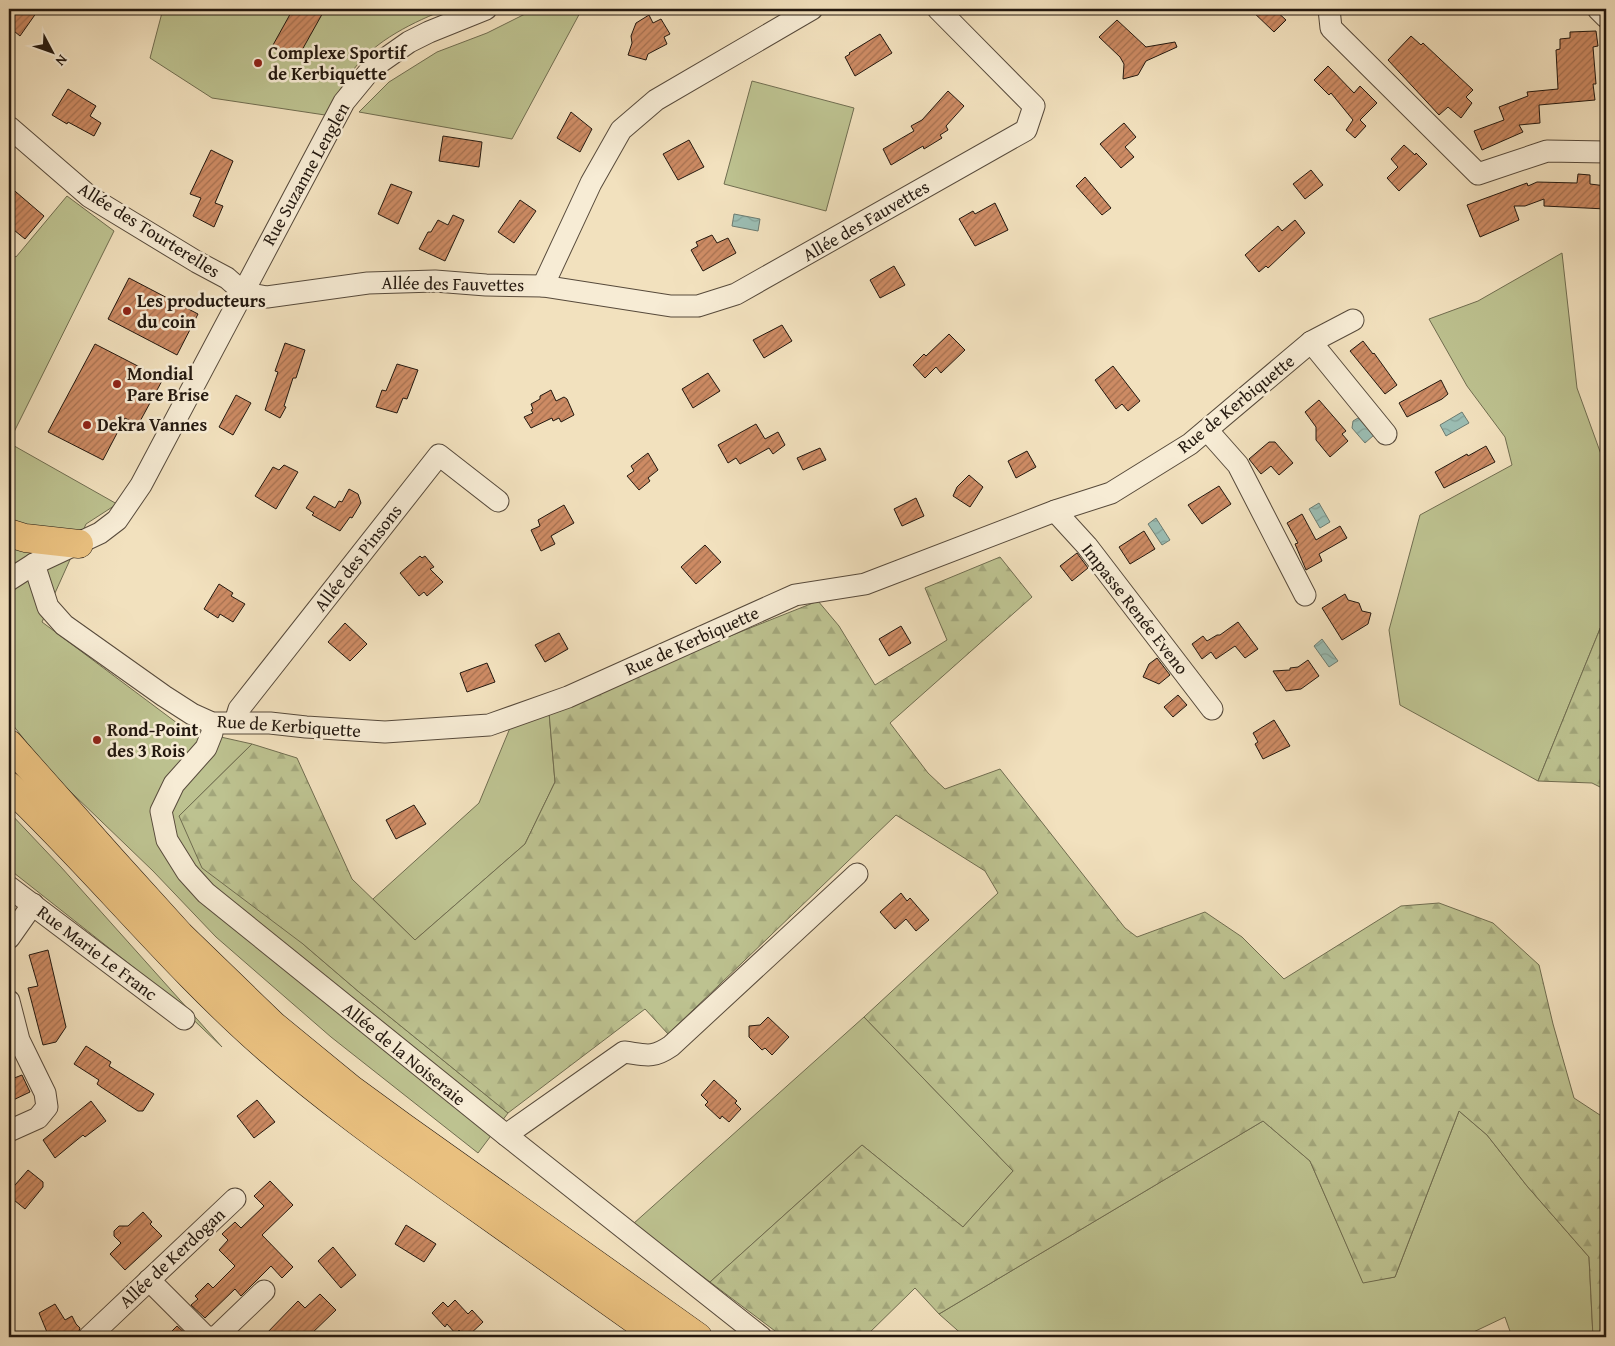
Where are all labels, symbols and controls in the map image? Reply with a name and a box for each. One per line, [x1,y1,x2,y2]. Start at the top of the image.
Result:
north arrow [28,28,78,78]
place label: Complexe Sportif de Kerbiquette [268,39,409,87]
text: N [51,50,72,71]
marker: Complexe Sportif de Kerbiquette [252,57,264,69]
street label: Rue Suzanne Lenglen [255,97,356,250]
street label: Allée des Fauvettes [797,173,934,268]
street label: Allée des Tourterelles [73,175,225,284]
street label: Allée des Fauvettes [381,269,525,298]
place label: Les producteurs du coin [137,287,266,335]
marker: Les producteurs du coin [121,305,133,317]
street label: Rue de Kerbiquette [1171,348,1300,459]
place label: Mondial Pare Brise [127,360,209,408]
marker: Mondial Pare Brise [111,378,123,390]
place label: Dekra Vannes [97,411,207,438]
marker: Dekra Vannes [81,419,93,431]
street label: Allée des Pinsons [307,498,408,617]
street label: Impasse Renée Eveno [1075,537,1195,680]
street label: Rue de Kerbiquette [620,599,763,682]
street label: Rue de Kerbiquette [216,707,362,744]
place label: Rond-Point des 3 Rois [107,716,198,764]
marker: Rond-Point des 3 Rois [91,734,103,746]
street label: Rue Marie Le Franc [31,898,163,1007]
street label: Allée de la Noiseraie [337,995,472,1112]
street label: Allée de Kerdogan [112,1201,231,1314]

